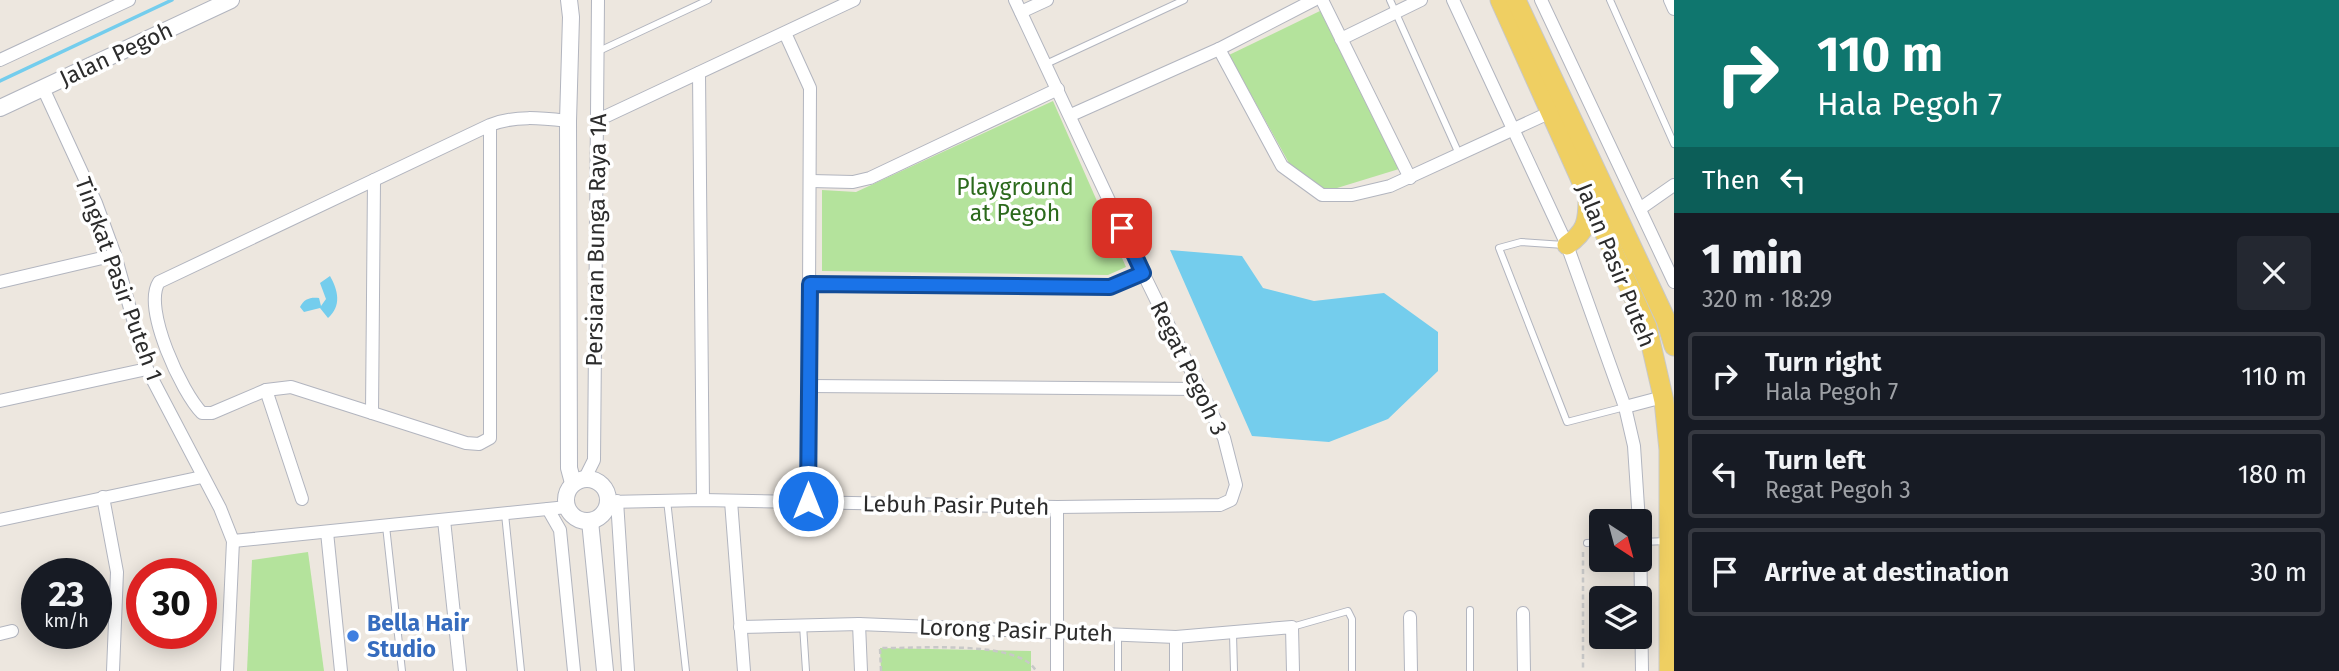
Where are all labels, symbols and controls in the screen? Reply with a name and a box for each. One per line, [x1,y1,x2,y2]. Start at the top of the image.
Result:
street label: Jalan Pegoh [55,16,177,92]
text: 110 m [1817,25,1943,84]
icon: right [1702,28,1793,119]
text: Hala Pegoh 7 [1817,85,2002,123]
street label: Persiaran Bunga Raya 1A [580,112,612,367]
icon: left [1774,161,1812,199]
text: Then [1702,165,1760,196]
street label: Tingkat Pasir Puteh 1 [69,173,169,385]
park label: Playground at Pegoh [956,173,1074,227]
street label: Jalan Pasir Puteh [1570,179,1662,351]
pin [1092,198,1152,258]
icon: arrive [1103,209,1141,247]
text: 1 min [1702,234,1803,284]
button: close [2237,236,2311,310]
text: 320 m · 18:29 [1702,285,1832,313]
street label: Regat Pegoh 3 [1144,296,1234,440]
text: Turn right [1765,347,1882,378]
icon: right [1706,357,1744,395]
text: 110 m [2241,361,2307,392]
text: Hala Pegoh 7 [1765,378,1898,406]
text: Turn left [1765,445,1866,476]
icon: left [1706,455,1744,493]
text: 180 m [2238,459,2307,490]
position arrow [771,464,845,538]
text: Regat Pegoh 3 [1765,476,1911,504]
street label: Lebuh Pasir Puteh [862,489,1050,521]
north arrow [1589,509,1652,572]
map controls [1589,509,1652,649]
icon: arrive [1706,553,1744,591]
text: Arrive at destination [1765,557,2009,588]
text: 30 m [2250,557,2307,588]
speed limit sign: 30 [126,558,217,649]
text: 23 [48,573,85,615]
button: layers [1589,586,1652,649]
place label: Bella Hair Studio [367,609,470,663]
text: km/h [44,610,89,632]
street label: Lorong Pasir Puteh [918,613,1114,647]
marker: Bella Hair Studio [345,628,361,644]

